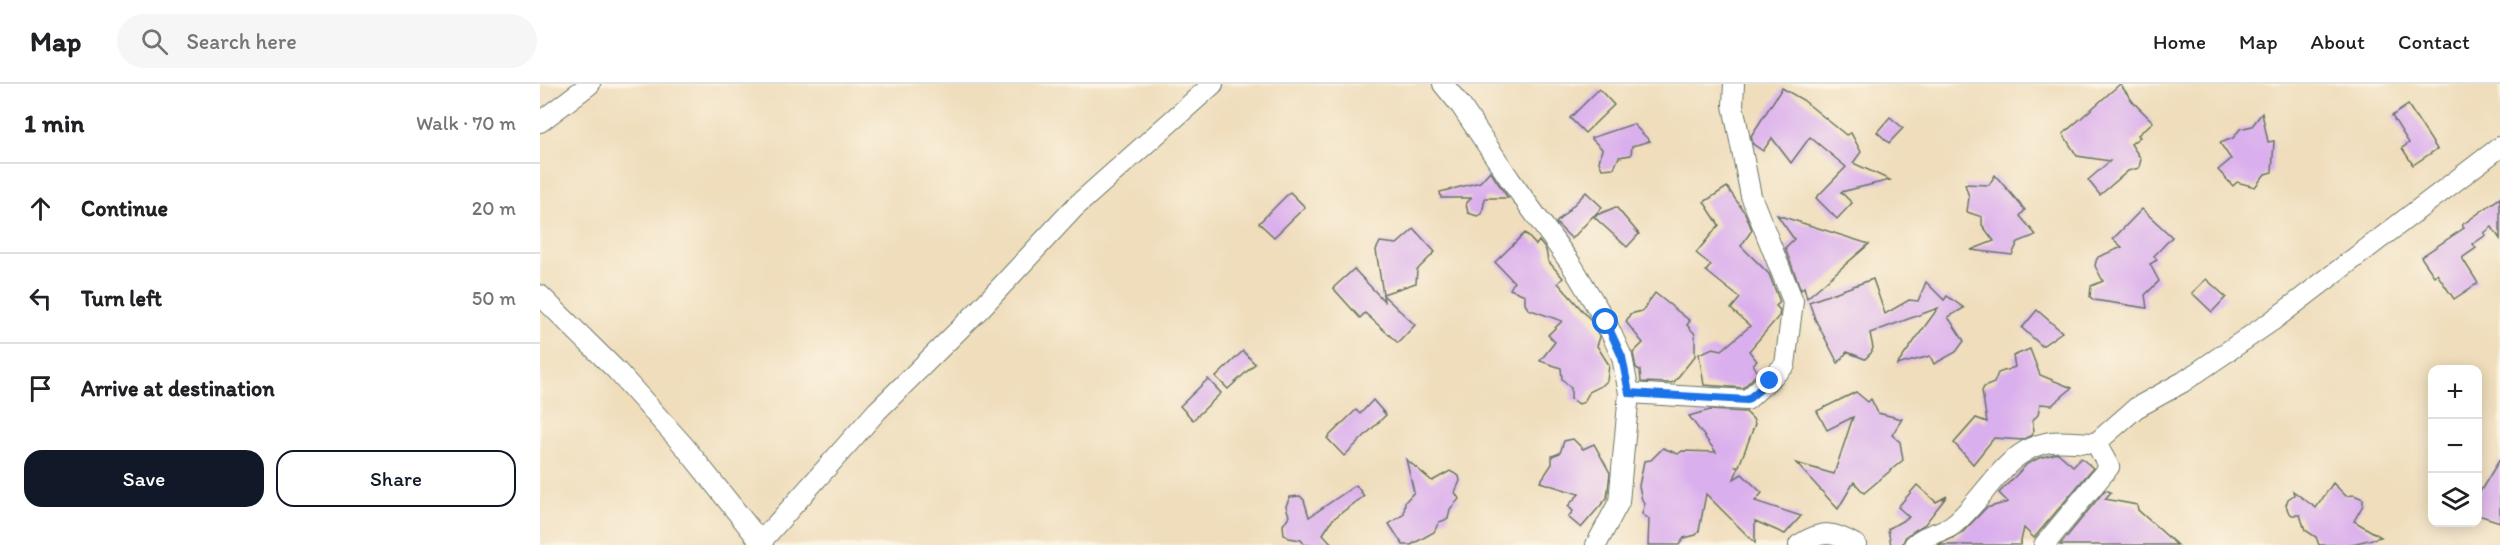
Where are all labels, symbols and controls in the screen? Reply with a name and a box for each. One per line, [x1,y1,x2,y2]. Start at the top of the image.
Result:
search box [117,14,537,68]
text: Map [30,24,81,58]
icon: search [138,25,171,58]
text: Search here [186,28,297,55]
text: Home [2153,29,2206,54]
text: Map [2239,29,2278,54]
text: About [2311,29,2365,54]
text: Contact [2398,29,2470,54]
text: 1 min [24,107,84,139]
text: Walk · 70 m [416,111,516,135]
icon: ahead [24,192,57,225]
text: Continue [81,195,168,222]
text: 20 m [472,196,516,220]
icon: left [24,282,57,315]
text: Turn left [81,285,162,312]
text: 50 m [472,286,516,310]
route start [1592,308,1618,334]
map controls [2428,365,2482,527]
button: + [2428,365,2482,419]
route end [1756,367,1782,393]
icon: arrive [24,372,57,405]
text: Arrive at destination [81,375,275,402]
button: − [2428,419,2482,473]
button: Save [24,450,264,507]
button: Share [276,450,516,507]
button: layers [2428,473,2482,527]

